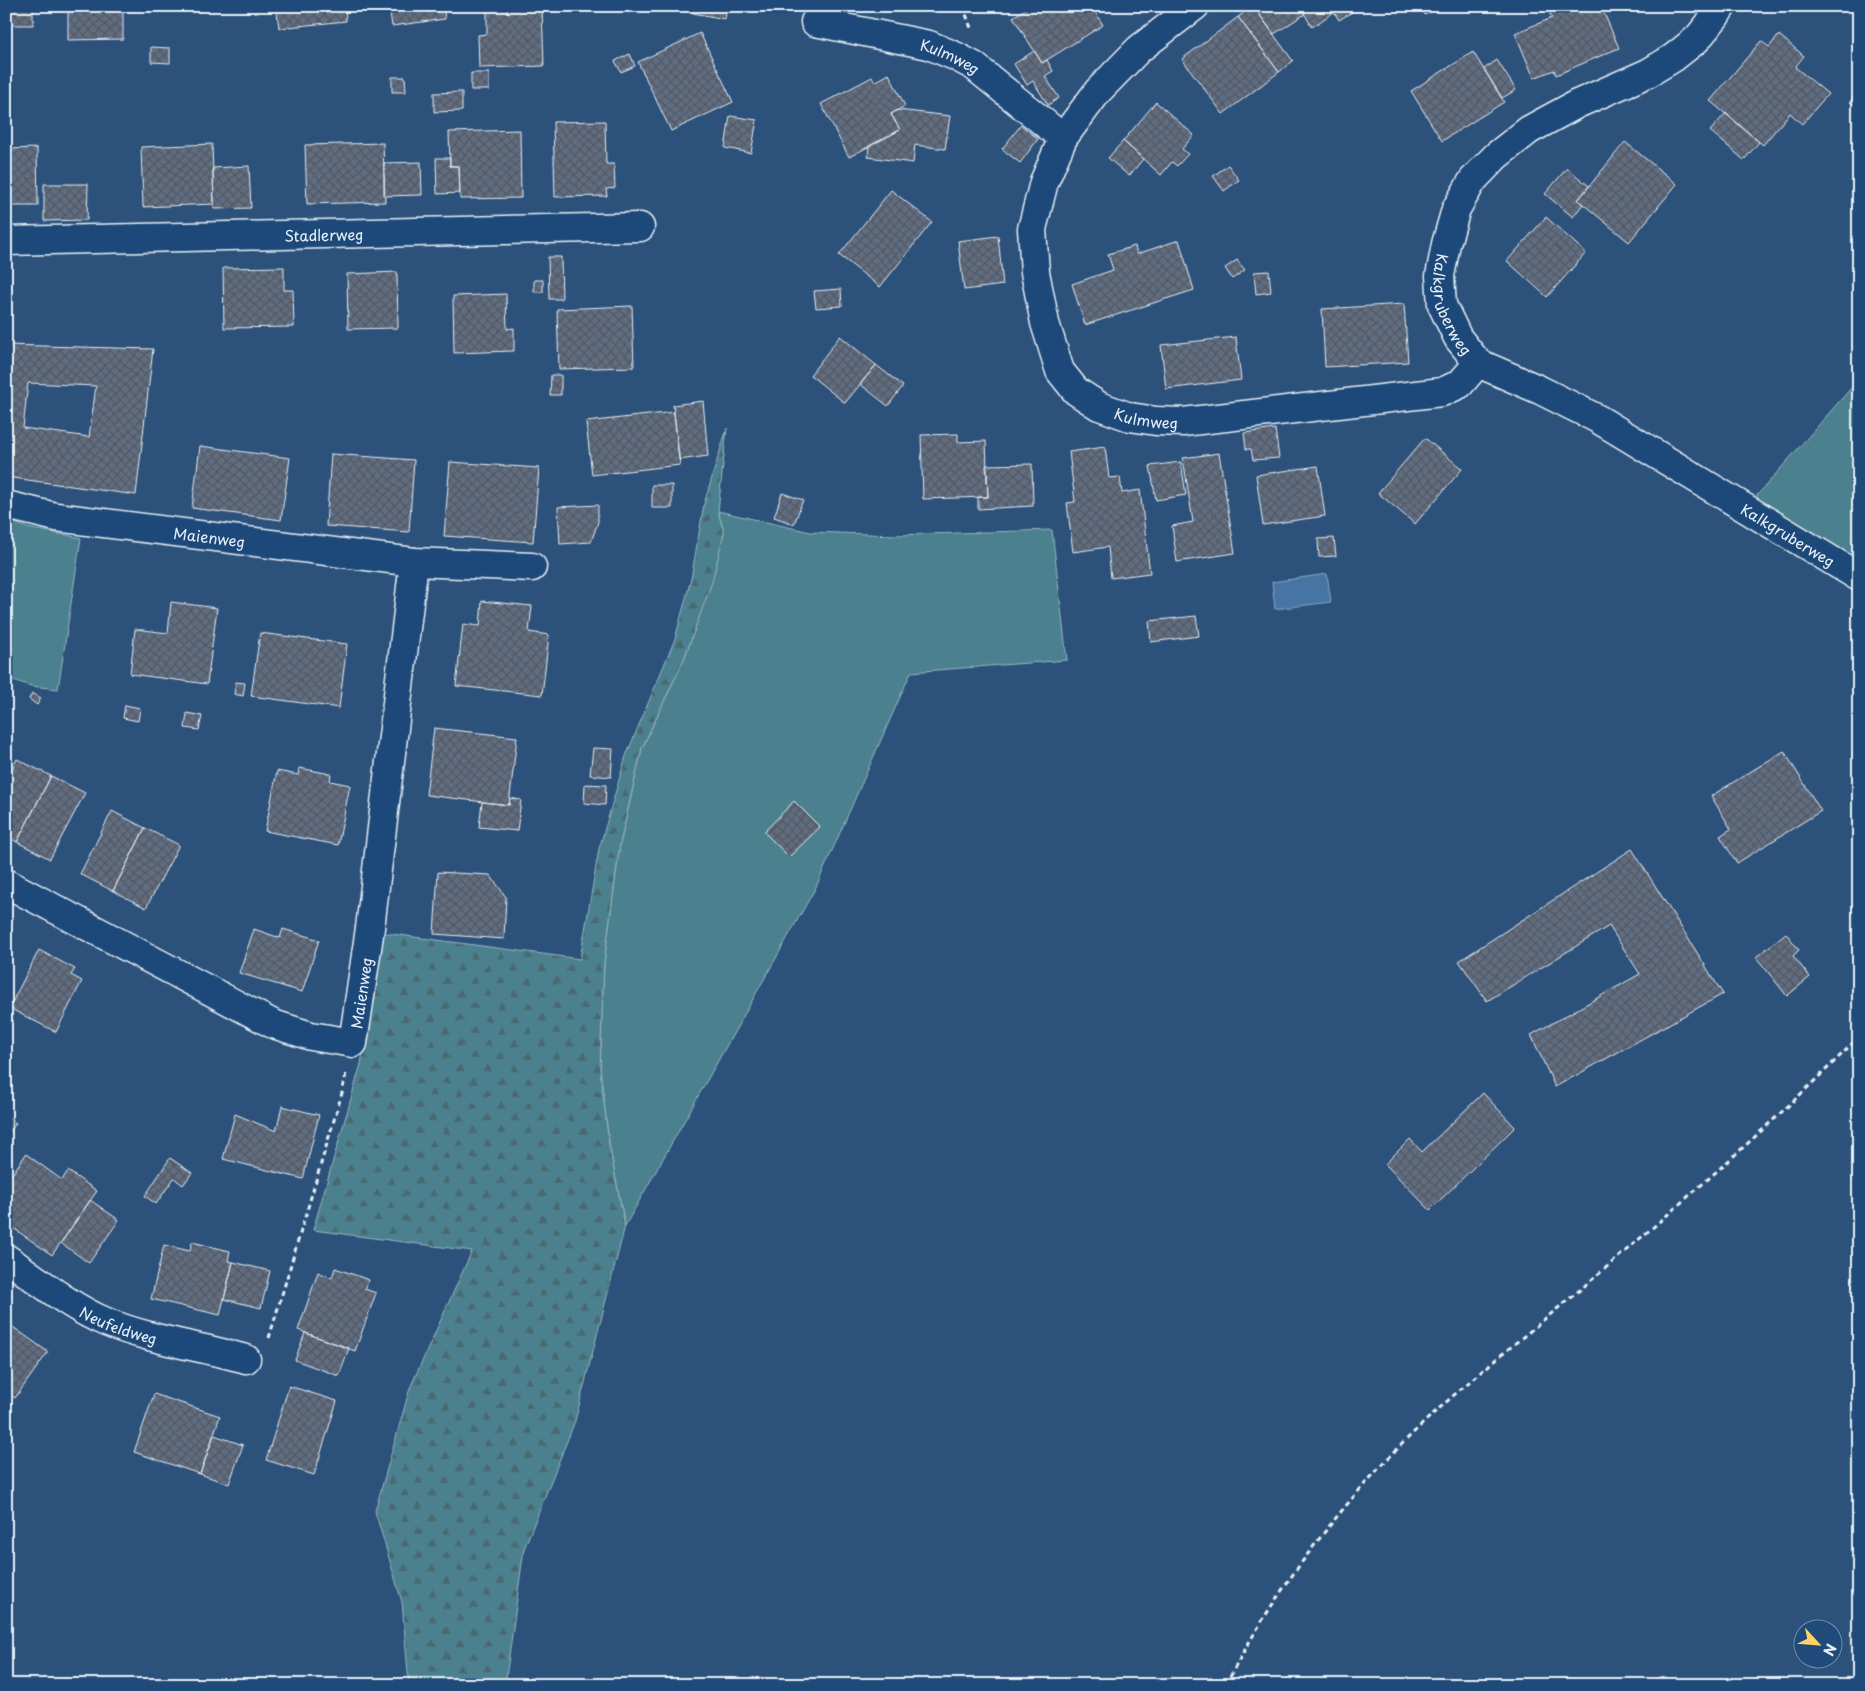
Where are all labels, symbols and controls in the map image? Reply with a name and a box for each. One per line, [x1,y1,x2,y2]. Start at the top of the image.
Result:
street label: Kulmweg [918,32,986,79]
street label: Stadlerweg [284,222,364,246]
street label: Kalkgruberweg [1429,252,1479,360]
street label: Kulmweg [1111,401,1179,433]
street label: Kalkgruberweg [1737,497,1840,572]
street label: Maienweg [172,520,247,552]
street label: Maienweg [344,956,377,1030]
street label: Neufeldweg [76,1300,160,1349]
north arrow [1792,1618,1842,1668]
text: N [1818,1640,1842,1660]

